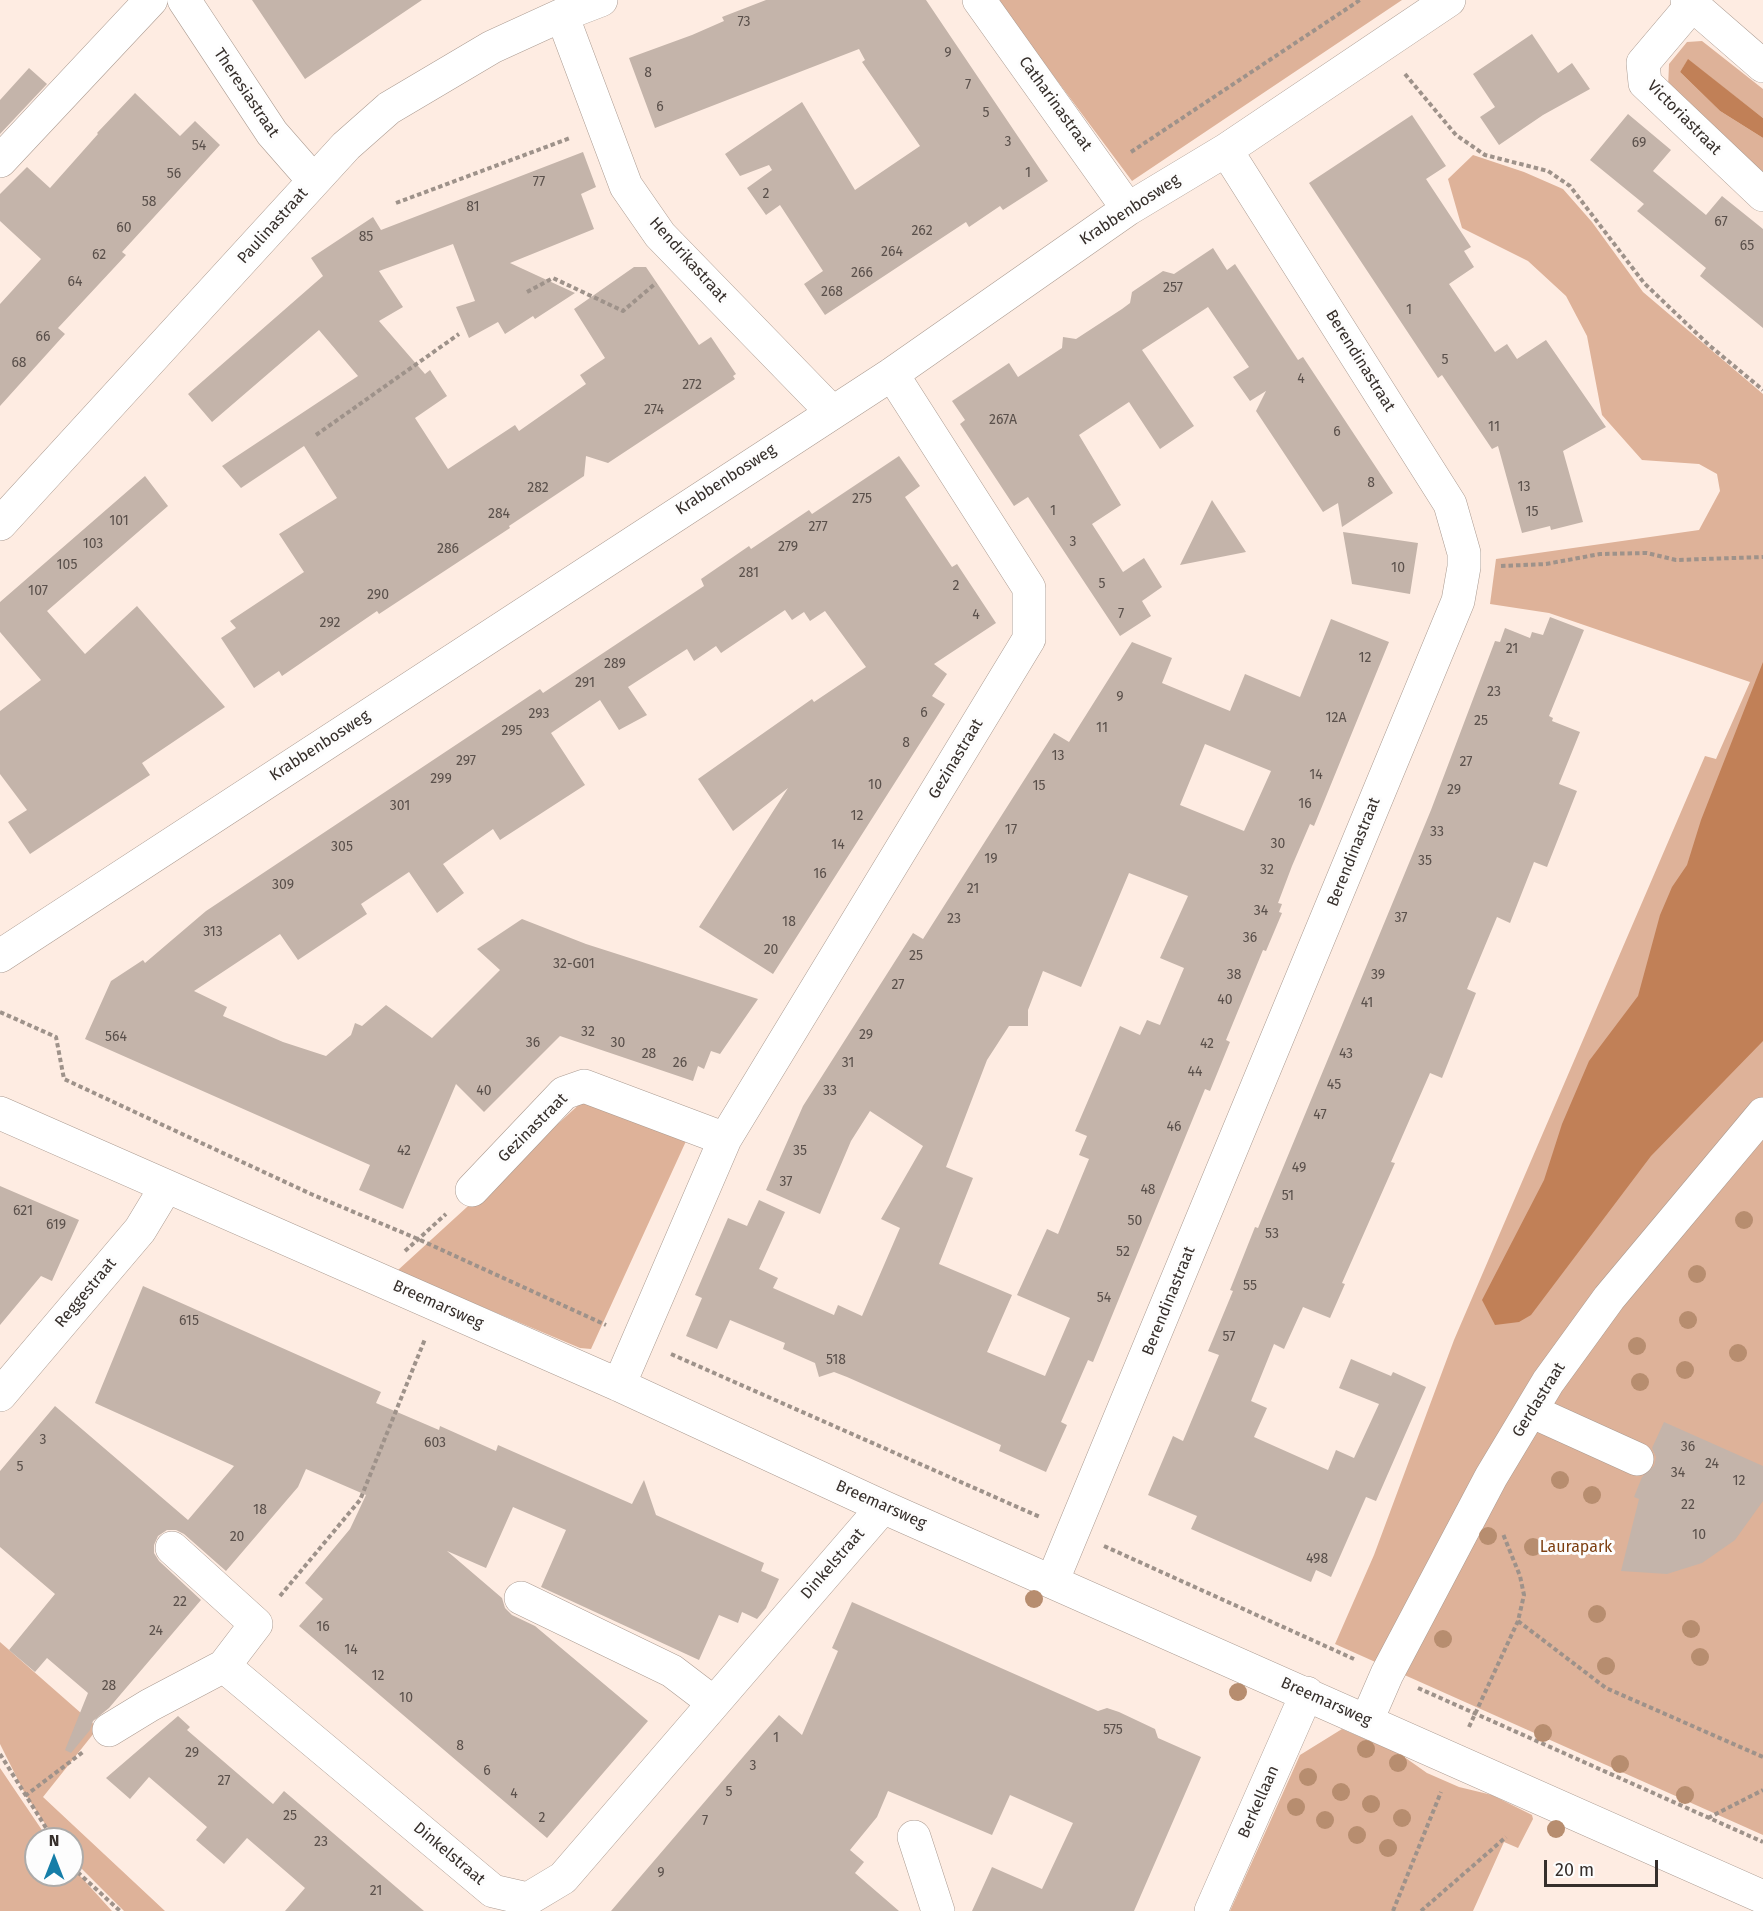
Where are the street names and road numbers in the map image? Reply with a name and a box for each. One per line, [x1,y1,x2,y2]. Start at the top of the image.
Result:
street label: Theresiastraat [209,45,283,141]
street label: Catharinastraat [1014,53,1096,155]
street label: Victoriastraat [1643,77,1725,159]
street label: Krabbenbosweg [1076,170,1184,250]
street label: Paulinastraat [234,184,312,268]
street label: Hendrikastraat [645,214,731,306]
street label: Berendinastraat [1321,307,1399,415]
street label: Krabbenbosweg [672,440,780,520]
street label: Krabbenbosweg [266,706,374,786]
street label: Gezinastraat [925,715,987,803]
street label: Berendinastraat [1323,795,1385,909]
street label: Gezinastraat [494,1089,572,1167]
street label: Berendinastraat [1138,1244,1200,1358]
street label: Reggestraat [51,1254,121,1332]
street label: Breemarsweg [390,1276,486,1334]
street label: Gerdastraat [1508,1359,1570,1441]
street label: Breemarsweg [833,1476,929,1534]
street label: Dinkelstraat [797,1525,869,1603]
street label: Breemarsweg [1278,1673,1374,1731]
street label: Berkellaan [1234,1763,1284,1841]
street label: Dinkelstraat [409,1818,489,1890]

